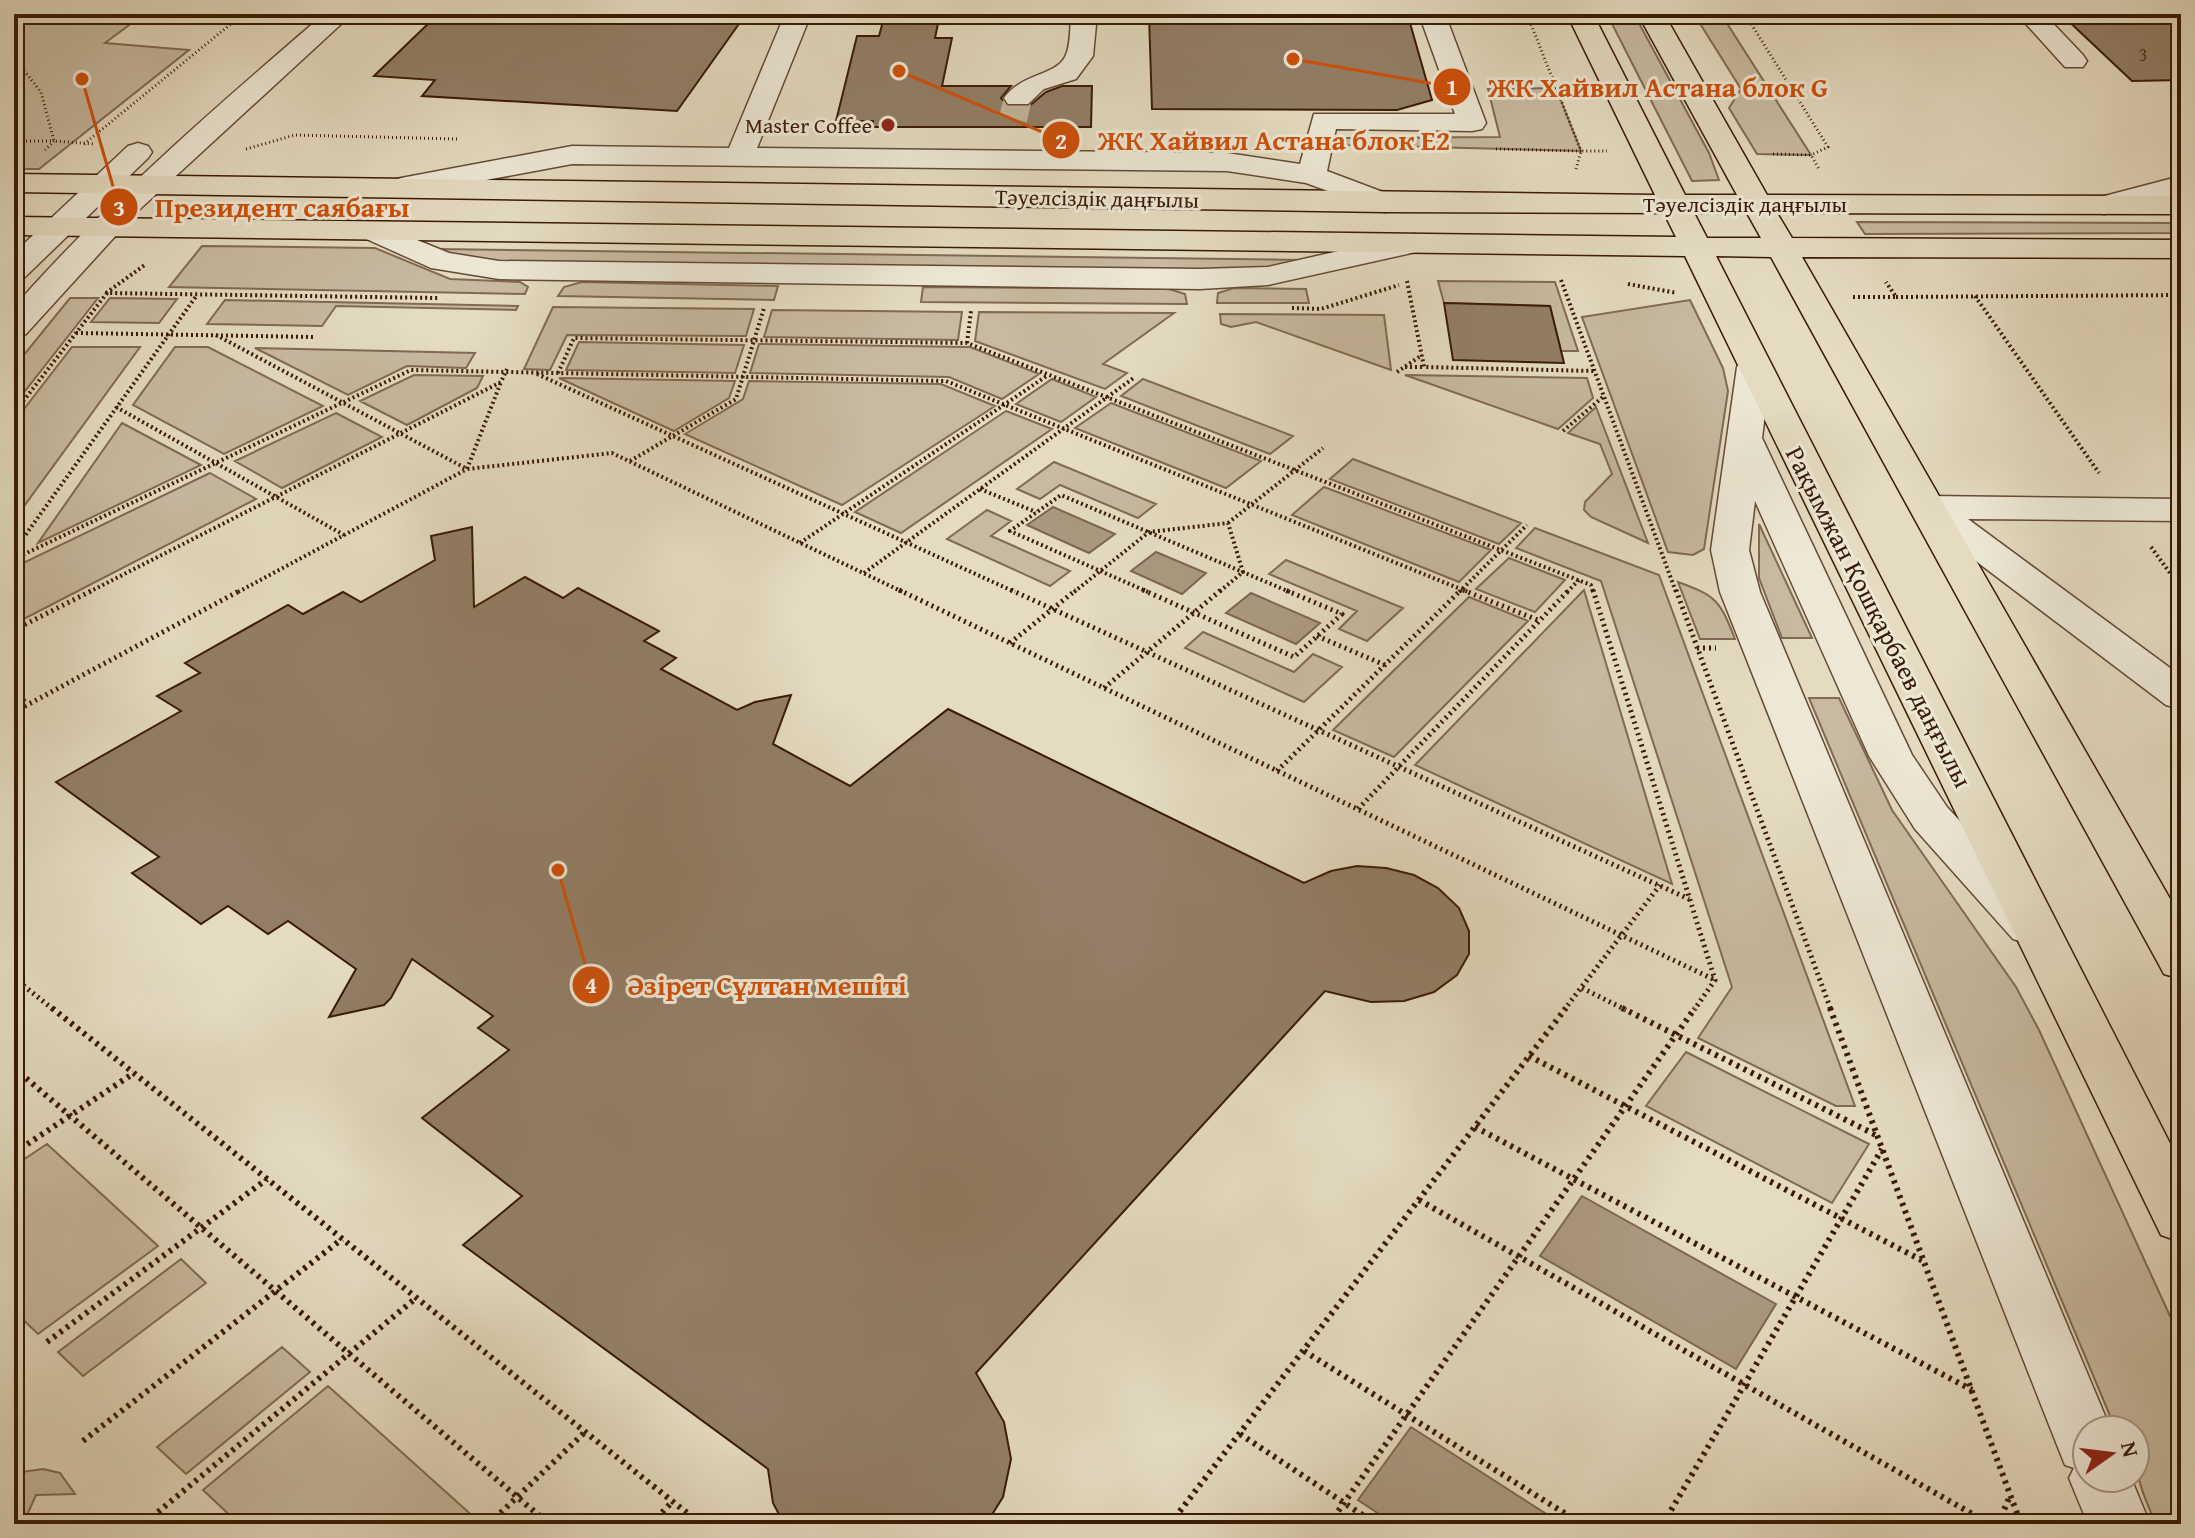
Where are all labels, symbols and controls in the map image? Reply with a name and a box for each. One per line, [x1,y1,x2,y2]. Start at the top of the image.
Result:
house number: 3 [2139,41,2147,68]
callout: ЖК Хайвил Астана блок G [1432,61,1844,113]
text: ЖК Хайвил Астана блок G [1487,66,1828,107]
text: 1 [1446,69,1458,104]
place label: Master Coffee [745,109,872,141]
callout: ЖК Хайвил Астана блок E2 [1041,114,1466,166]
marker: Master Coffee [879,116,897,134]
text: ЖК Хайвил Астана блок E2 [1097,119,1450,160]
text: 2 [1055,123,1067,158]
street label: Тәуелсіздік даңғылы [995,180,1199,216]
callout: Президент саябағы [99,181,426,233]
text: Президент саябағы [155,186,410,227]
street label: Тәуелсіздік даңғылы [1643,188,1847,220]
text: 3 [113,190,125,225]
street label: Рақымжан Қошқарбаев даңғылы [1776,439,1983,794]
callout: Әзірет Сұлтан мешіті [571,959,923,1011]
text: Әзірет Сұлтан мешіті [627,964,907,1005]
text: 4 [585,967,597,1002]
north arrow [2071,1414,2151,1494]
text: N [2113,1438,2148,1460]

